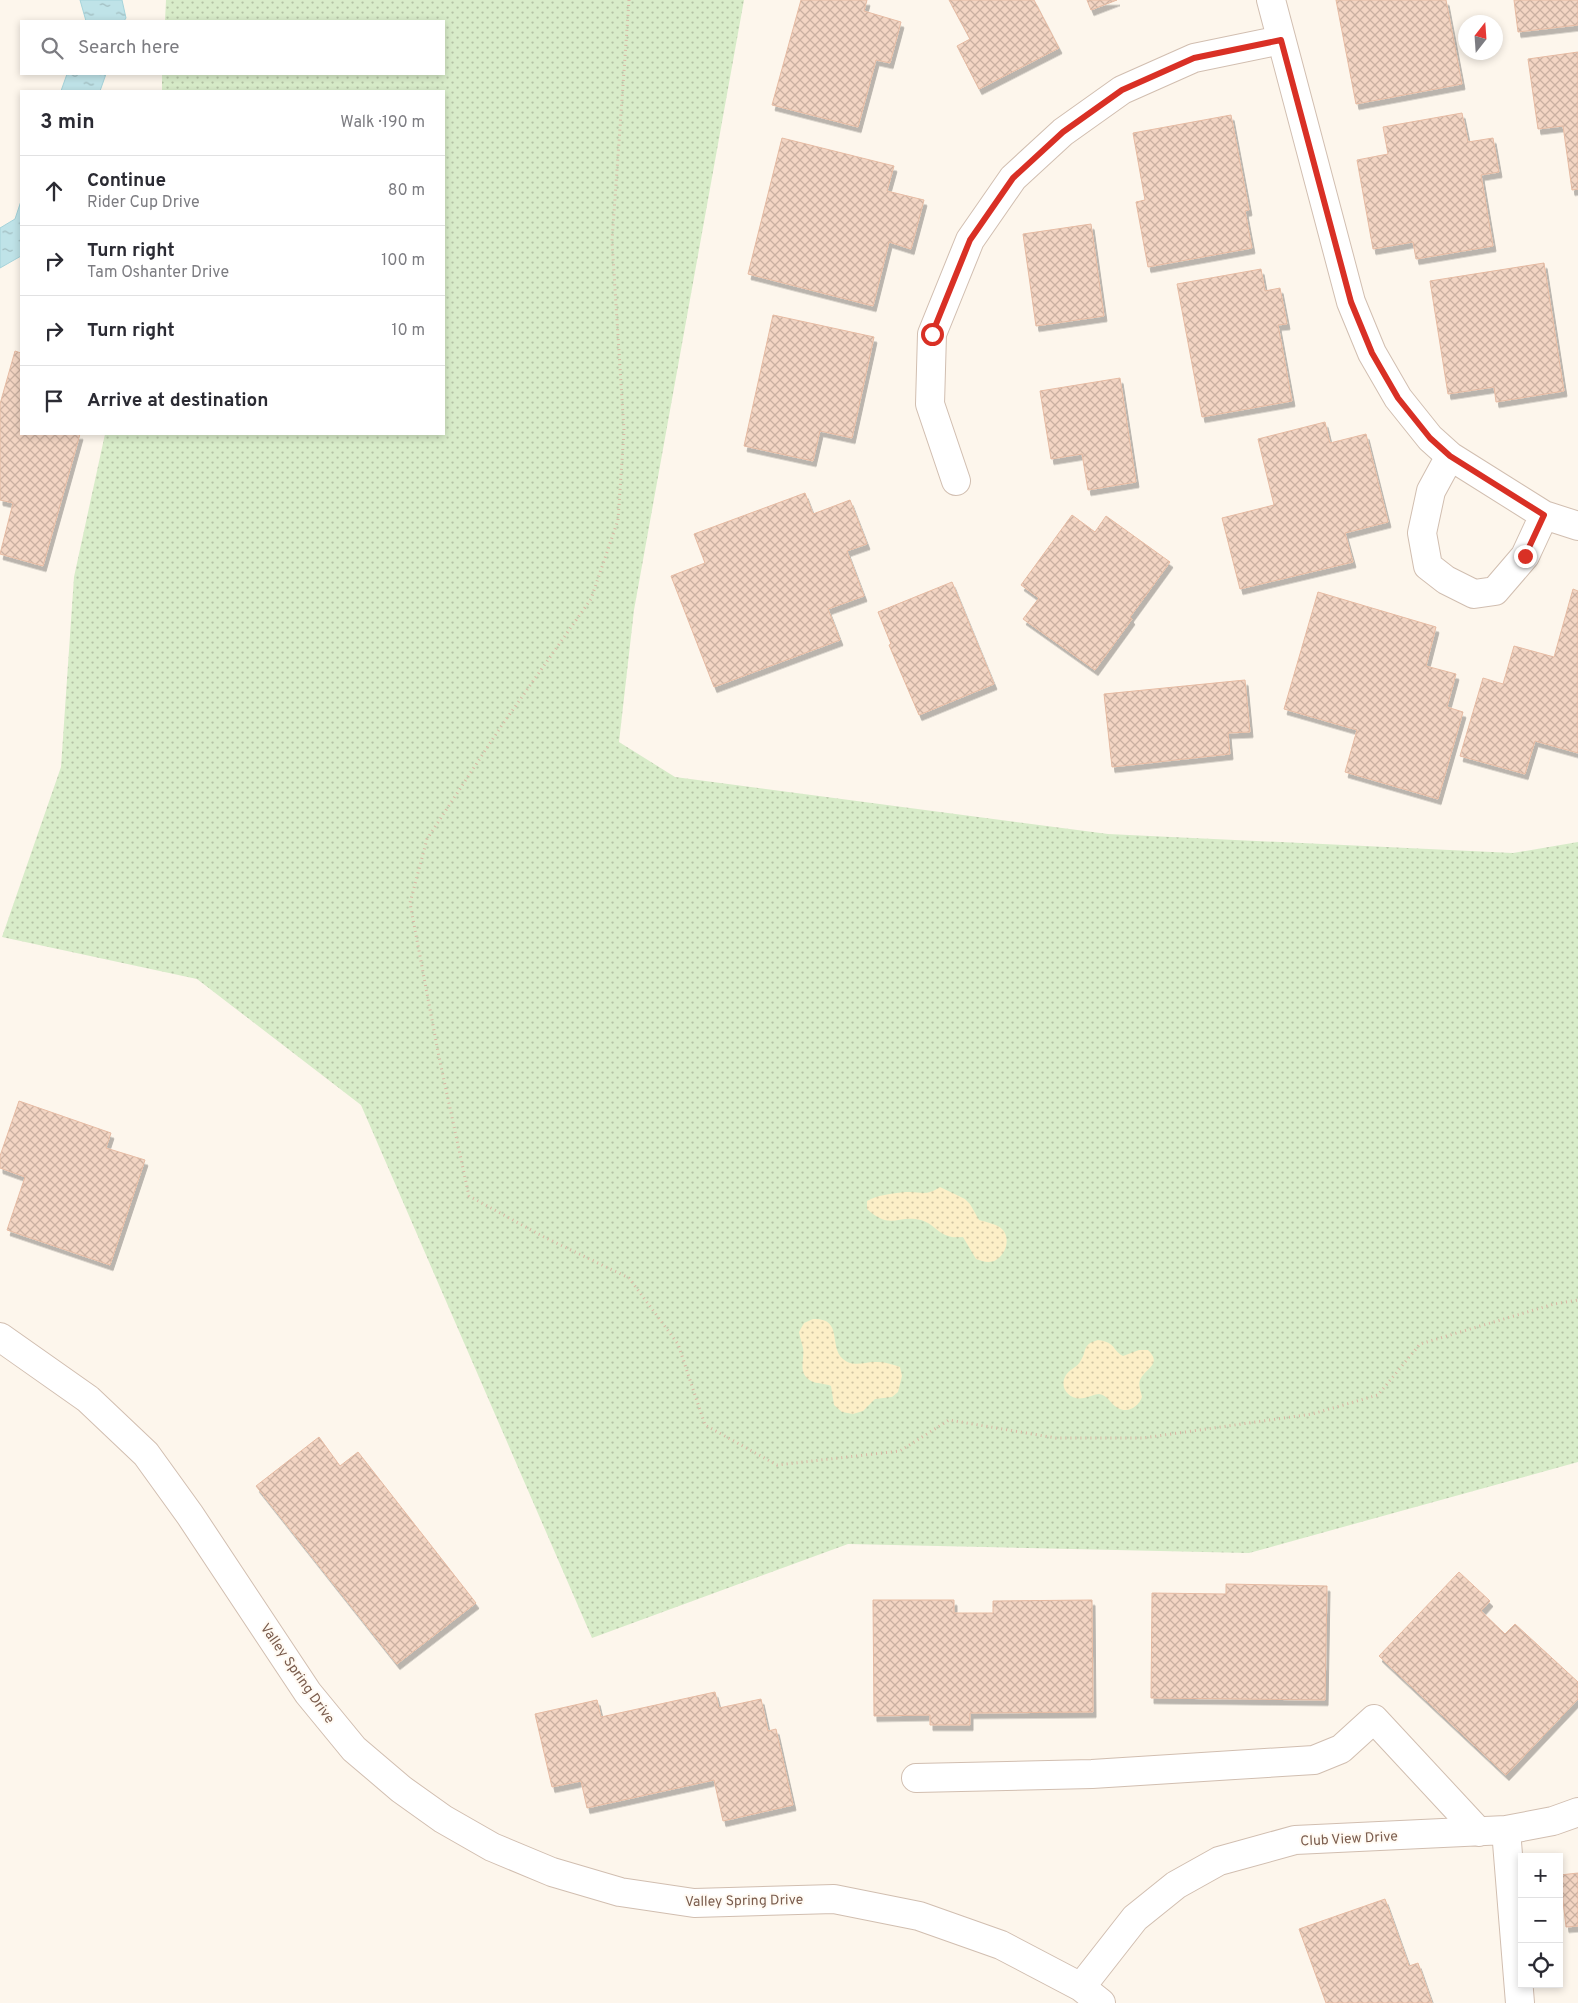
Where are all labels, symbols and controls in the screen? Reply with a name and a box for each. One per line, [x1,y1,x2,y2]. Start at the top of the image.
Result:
north arrow [1458,15,1503,60]
search box [20,20,445,75]
icon: search [38,34,66,62]
text: Search here [78,36,180,60]
text: 3 min [40,109,95,136]
text: Walk · 190 m [340,113,425,133]
text: Continue [87,169,166,193]
icon: ahead [40,177,68,205]
text: 80 m [388,181,425,201]
text: Rider Cup Drive [87,193,200,213]
text: Turn right [87,239,175,263]
icon: right [40,247,68,275]
text: 100 m [381,251,425,271]
text: Tam Oshanter Drive [87,263,229,283]
icon: right [40,317,68,345]
text: Turn right [87,319,175,343]
text: 10 m [391,321,425,341]
route start [921,323,944,346]
icon: arrive [40,387,68,415]
text: Arrive at destination [87,389,268,413]
route end [1514,545,1537,568]
street label: Valley Spring Drive [256,1620,338,1727]
street label: Club View Drive [1300,1828,1398,1851]
map controls [1518,1853,1563,1988]
button: + [1518,1853,1563,1898]
street label: Valley Spring Drive [685,1892,803,1911]
button: − [1518,1898,1563,1943]
button: locate [1518,1943,1563,1988]

